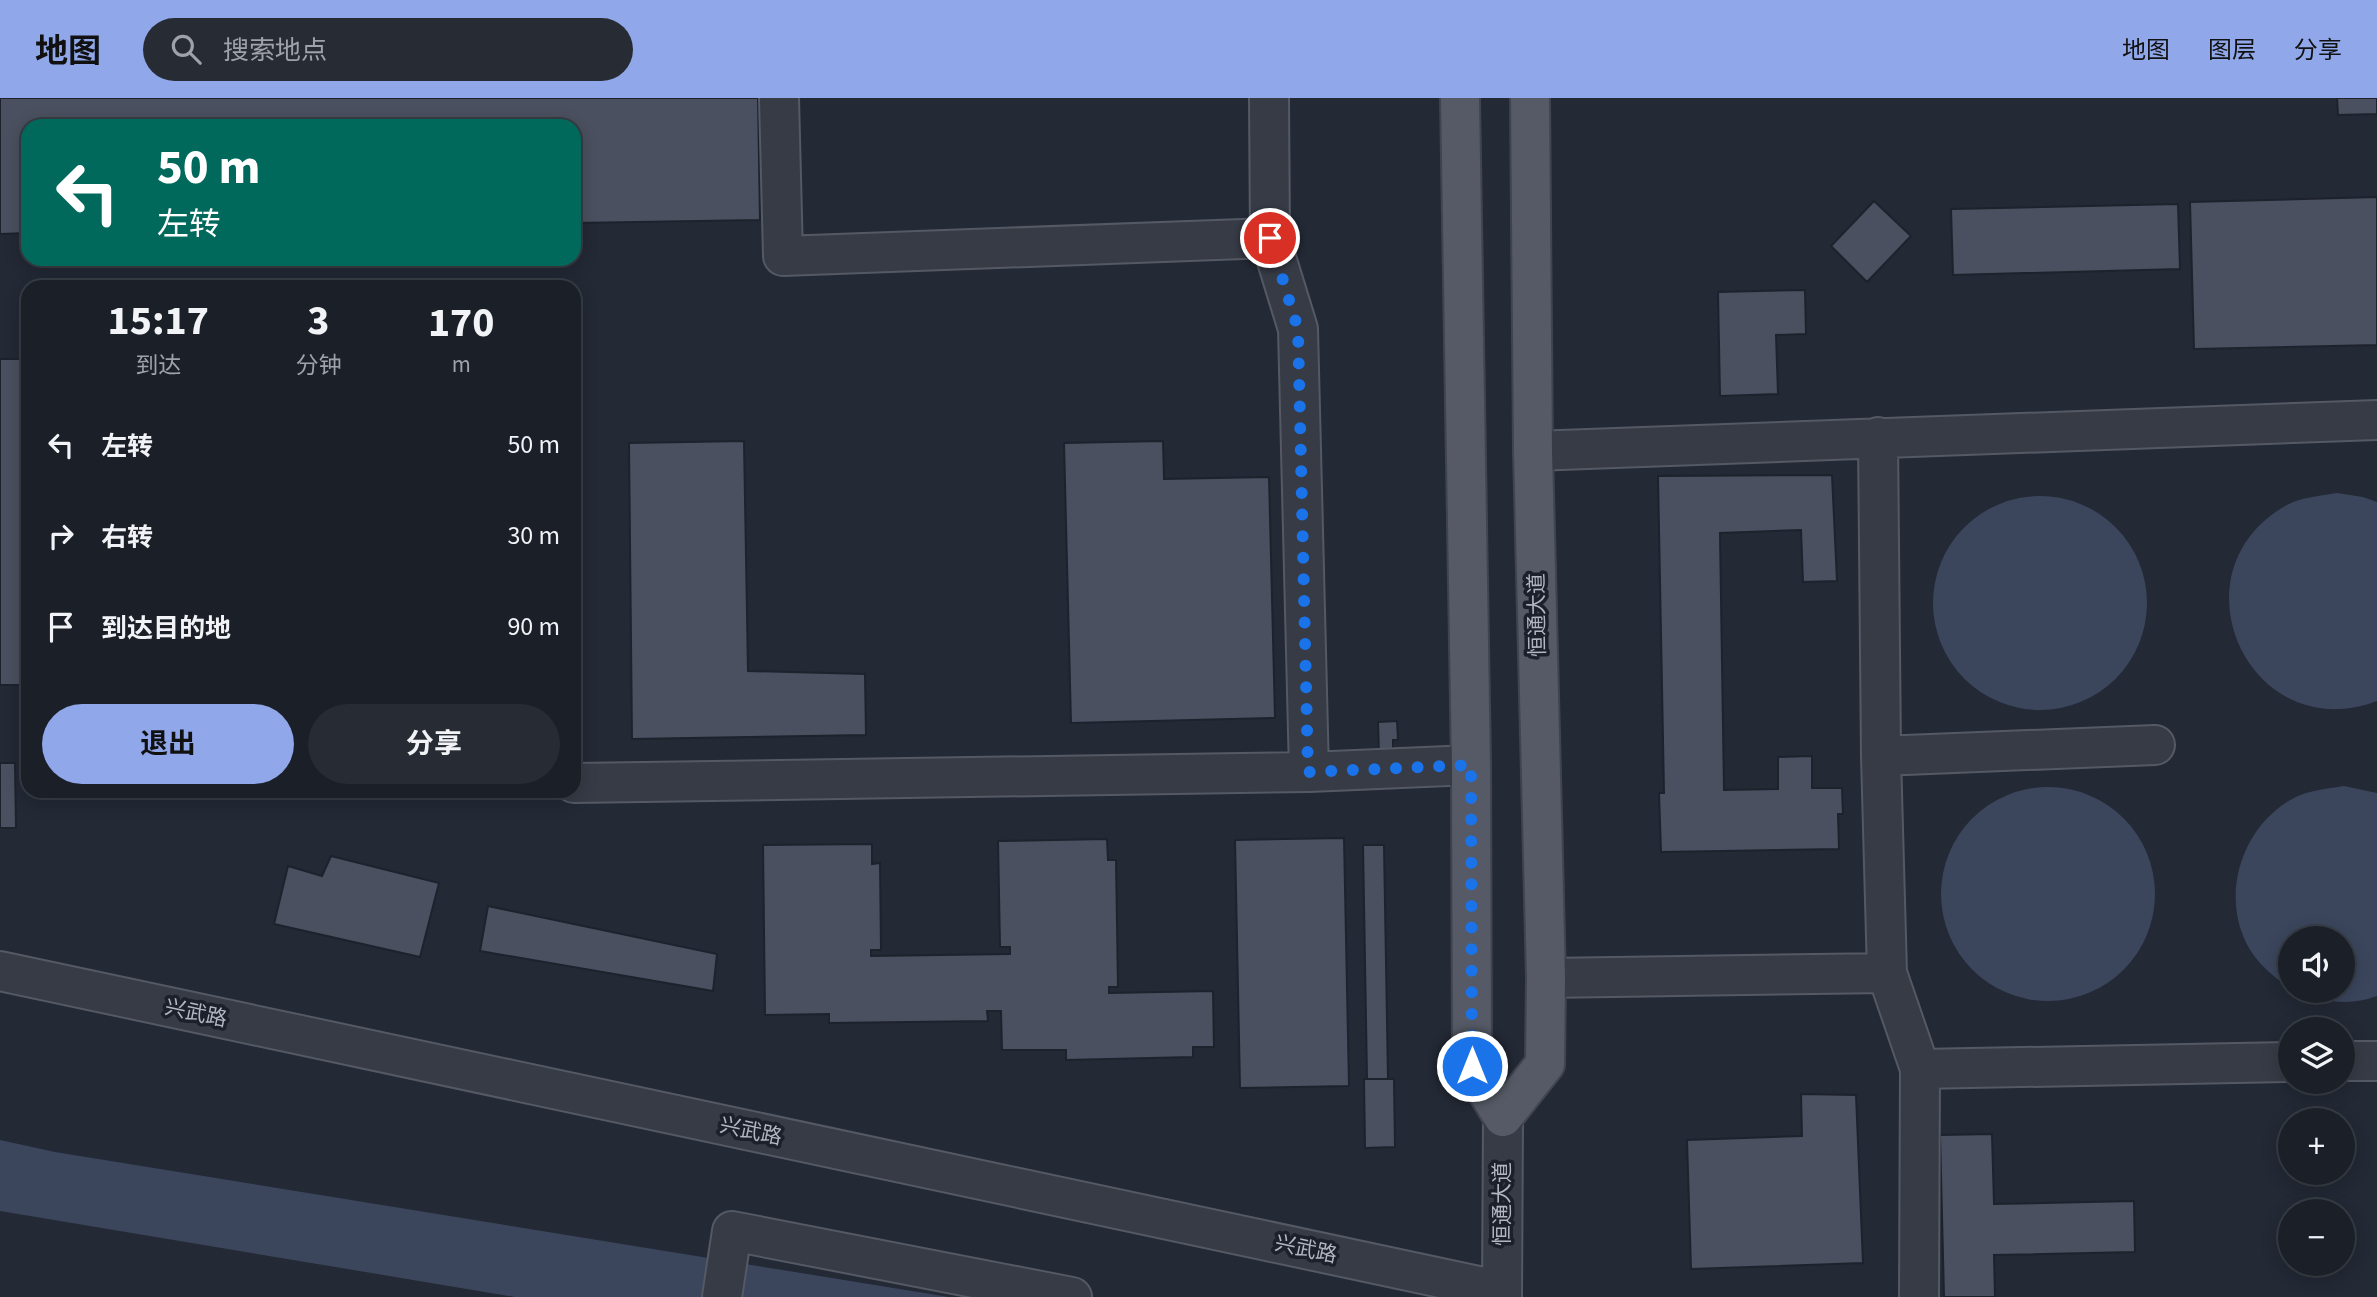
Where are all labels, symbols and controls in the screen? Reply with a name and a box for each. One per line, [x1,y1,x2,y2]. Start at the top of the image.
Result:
search box [143,18,633,81]
text: 地图 [35,28,101,75]
icon: search [167,30,205,68]
text: 搜索地点 [223,32,327,69]
text: 地图 [2122,33,2170,68]
text: 图层 [2208,33,2256,68]
text: 分享 [2294,33,2342,68]
text: 50 m [157,133,261,203]
icon: left [42,147,133,238]
text: 左转 [157,202,221,248]
pin [1240,208,1300,268]
icon: arrive [1251,219,1289,257]
text: 15:17 [108,291,209,351]
text: 3 [307,291,329,351]
text: 170 [428,293,494,353]
text: m [452,348,471,381]
text: 到达 [135,349,181,382]
text: 分钟 [295,349,341,382]
icon: left [42,426,80,464]
text: 50 m [507,426,560,463]
text: 左转 [101,428,153,465]
icon: right [42,517,80,555]
text: 30 m [507,517,560,554]
text: 右转 [101,519,153,556]
street label: 恒通大道 [1521,573,1553,657]
icon: arrive [42,608,80,646]
text: 90 m [507,608,560,645]
text: 到达目的地 [101,610,231,647]
button: 退出 [42,704,294,784]
button: 分享 [308,704,560,784]
map controls [2278,926,2355,1276]
button: sound [2278,926,2355,1003]
street label: 兴武路 [162,992,230,1034]
button: layers [2278,1017,2355,1094]
position arrow [1435,1029,1509,1103]
button: + [2278,1108,2355,1185]
street label: 兴武路 [717,1110,785,1152]
street label: 恒通大道 [1487,1162,1517,1246]
button: − [2278,1199,2355,1276]
street label: 兴武路 [1272,1228,1340,1270]

